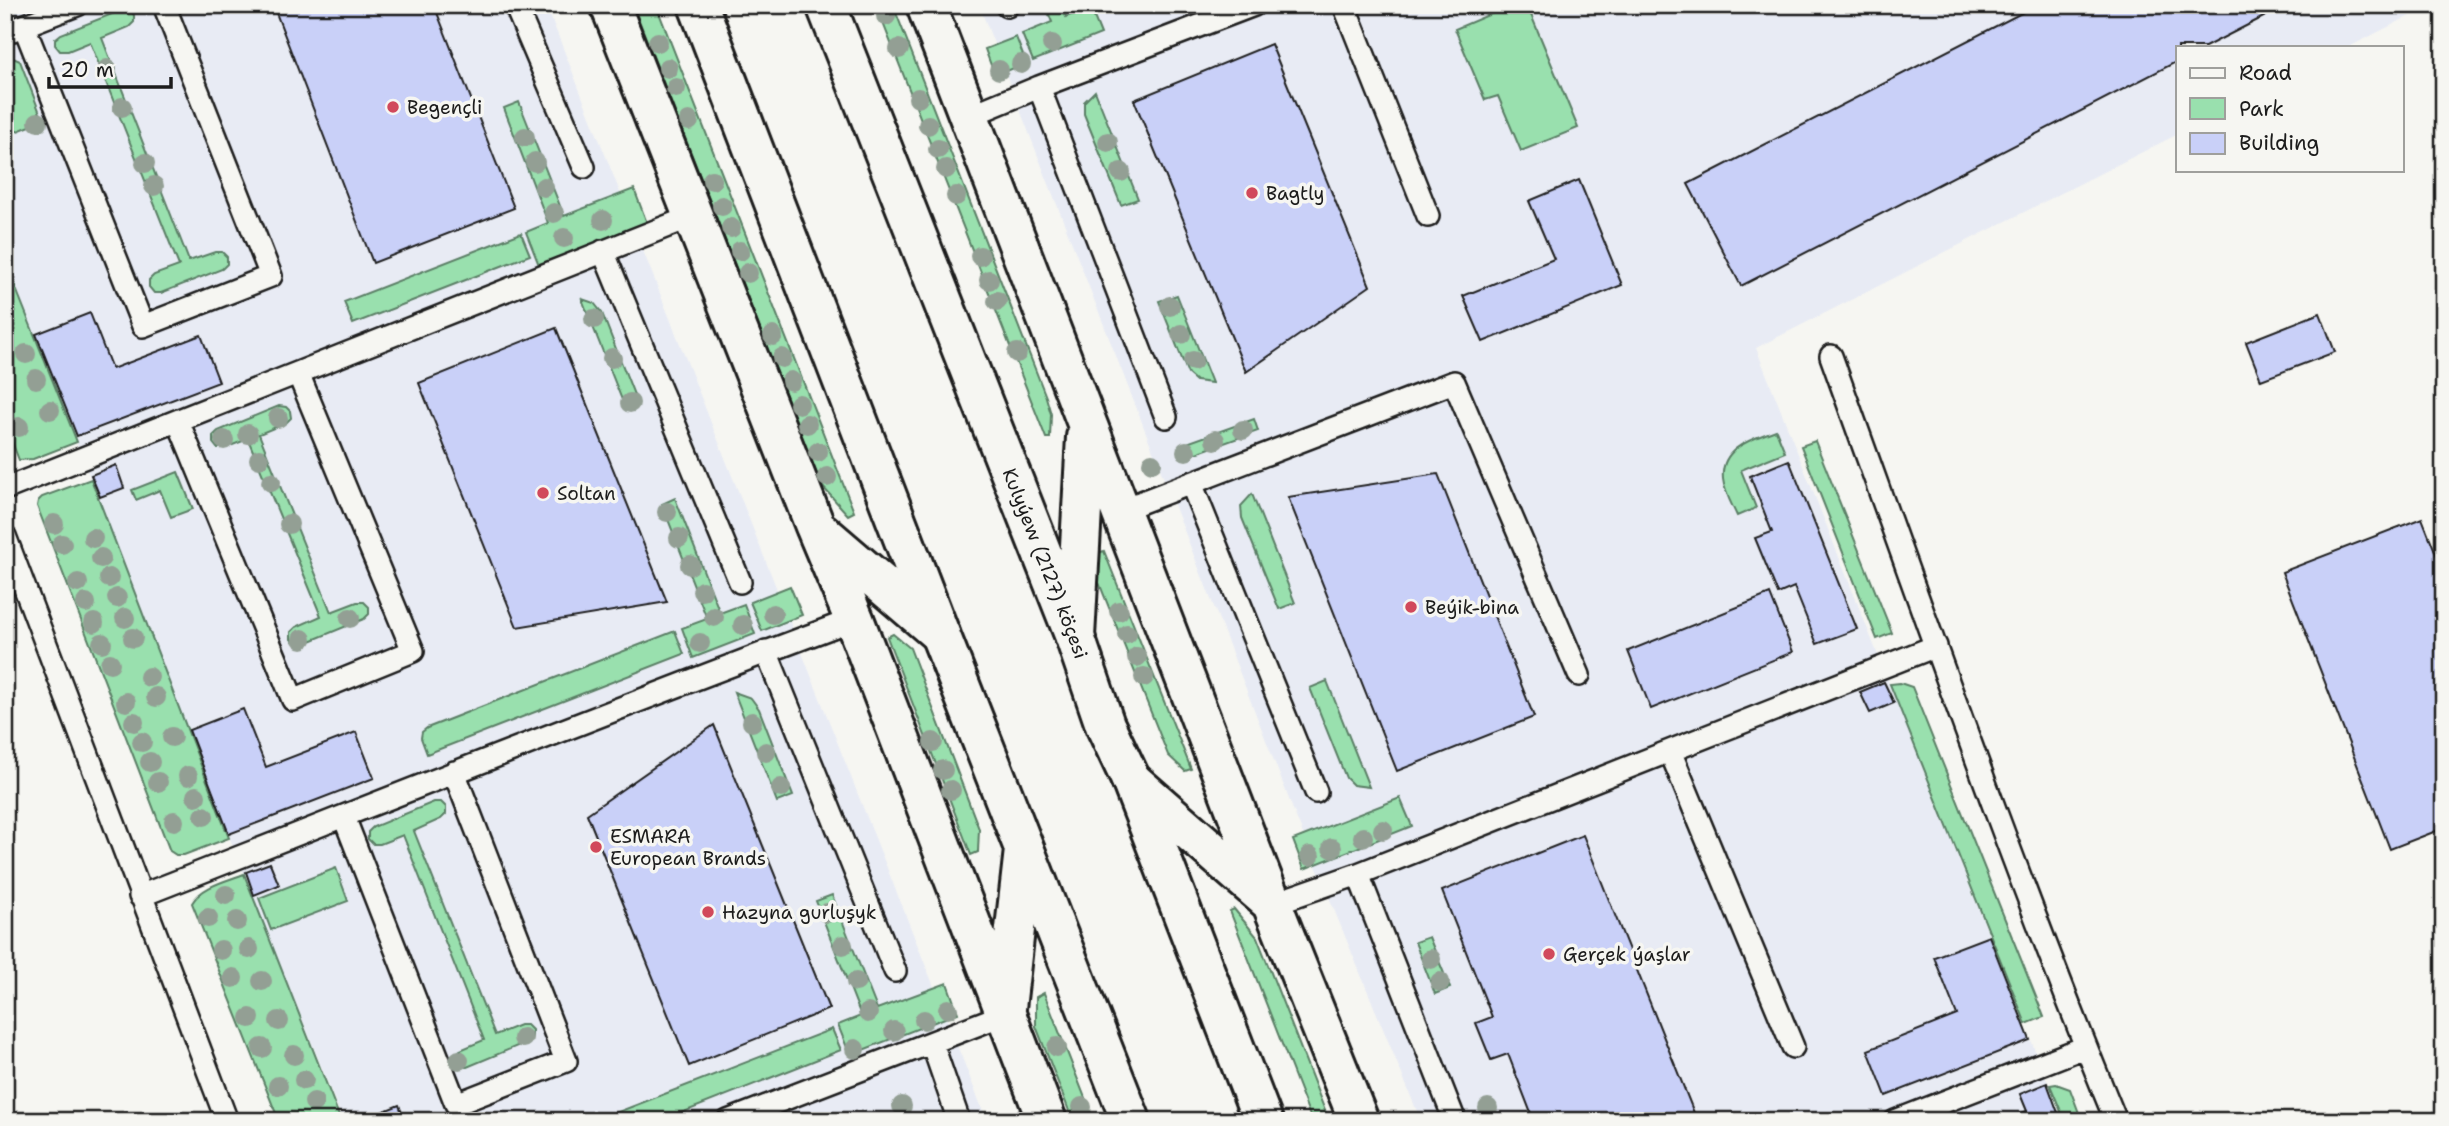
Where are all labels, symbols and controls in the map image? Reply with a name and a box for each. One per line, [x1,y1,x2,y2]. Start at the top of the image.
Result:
scale bar [49,46,172,90]
legend [2176,46,2404,172]
text: 20 m [60,56,114,84]
text: Road [2239,59,2292,87]
place label: Begençli [407,95,482,120]
text: Park [2239,95,2284,123]
marker: Begençli [385,99,401,115]
text: Building [2239,129,2319,157]
place label: Bagtly [1266,181,1324,206]
marker: Bagtly [1244,185,1260,201]
street label: Kulyýew (2127) köçesi [997,464,1094,662]
place label: Soltan [557,481,616,506]
marker: Soltan [535,485,551,501]
place label: Beýik-bina [1425,595,1519,620]
marker: Beýik-bina [1403,599,1419,615]
place label: ESMARA European Brands [610,824,766,871]
marker: ESMARA European Brands [588,839,604,855]
place label: Hazyna gurluşyk [722,900,877,925]
marker: Hazyna gurluşyk [700,904,716,920]
place label: Gerçek ýaşlar [1563,942,1691,967]
marker: Gerçek ýaşlar [1541,946,1557,962]

